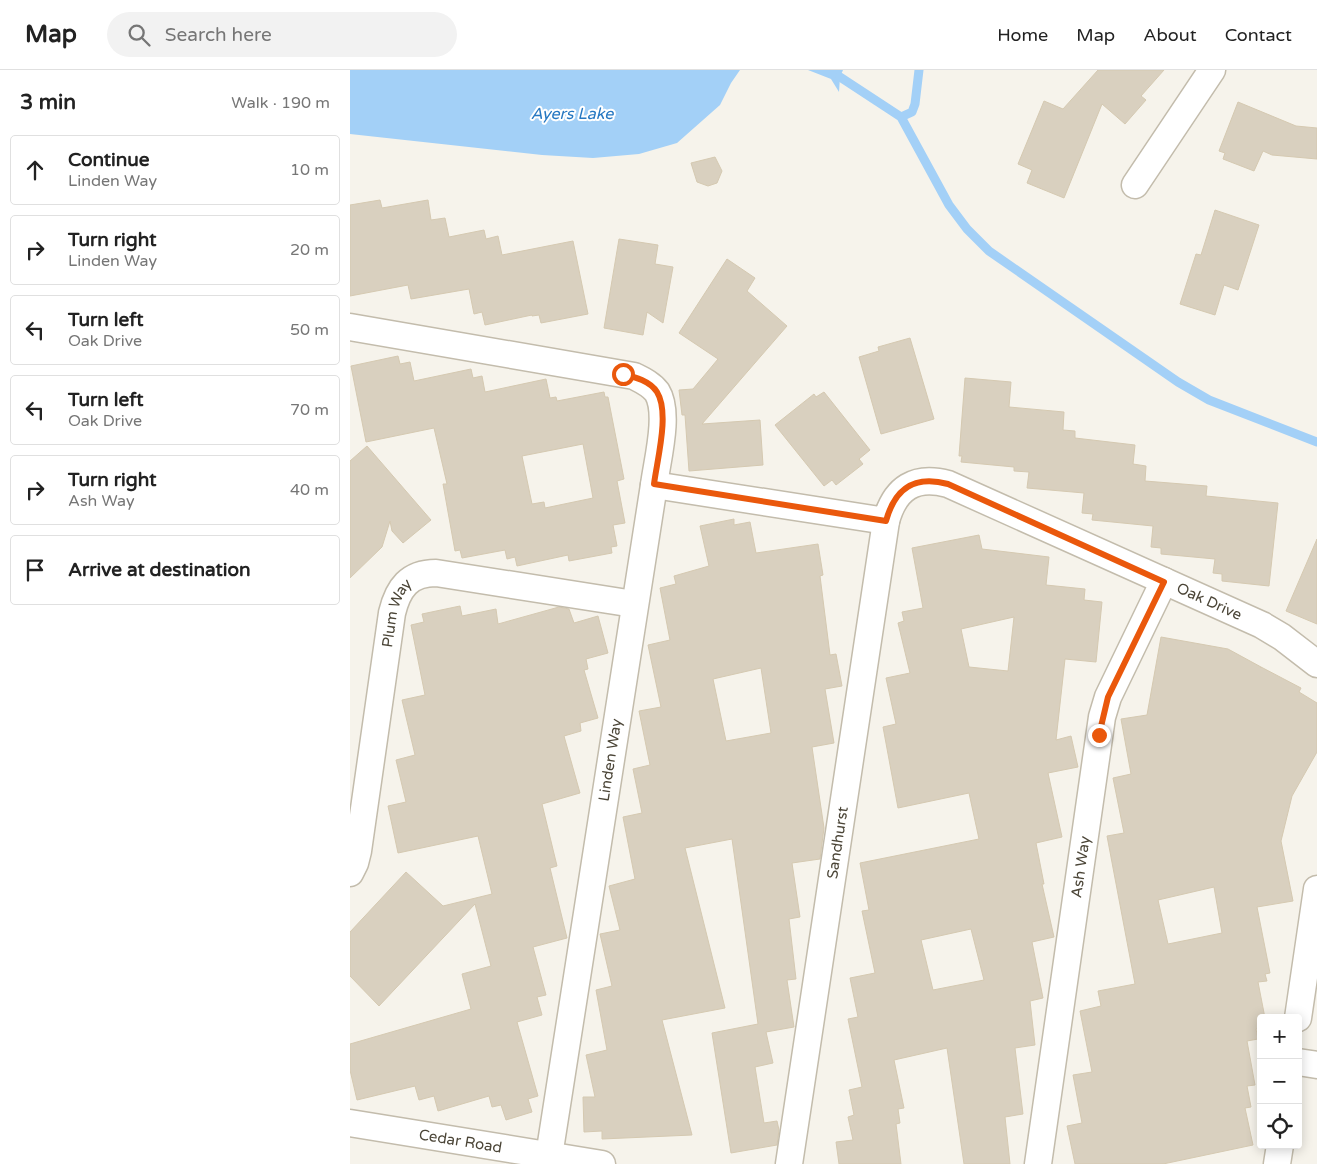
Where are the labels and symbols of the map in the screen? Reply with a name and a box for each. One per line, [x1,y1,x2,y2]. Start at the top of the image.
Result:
water label: Ayers Lake [531,104,614,124]
route start [612,363,635,386]
street label: Plum Way [378,575,415,649]
street label: Oak Drive [1174,579,1245,624]
street label: Linden Way [595,717,625,803]
route end [1088,724,1111,747]
street label: Sandhurst [823,805,852,880]
street label: Ash Way [1067,835,1094,899]
street label: Cedar Road [418,1125,503,1157]

